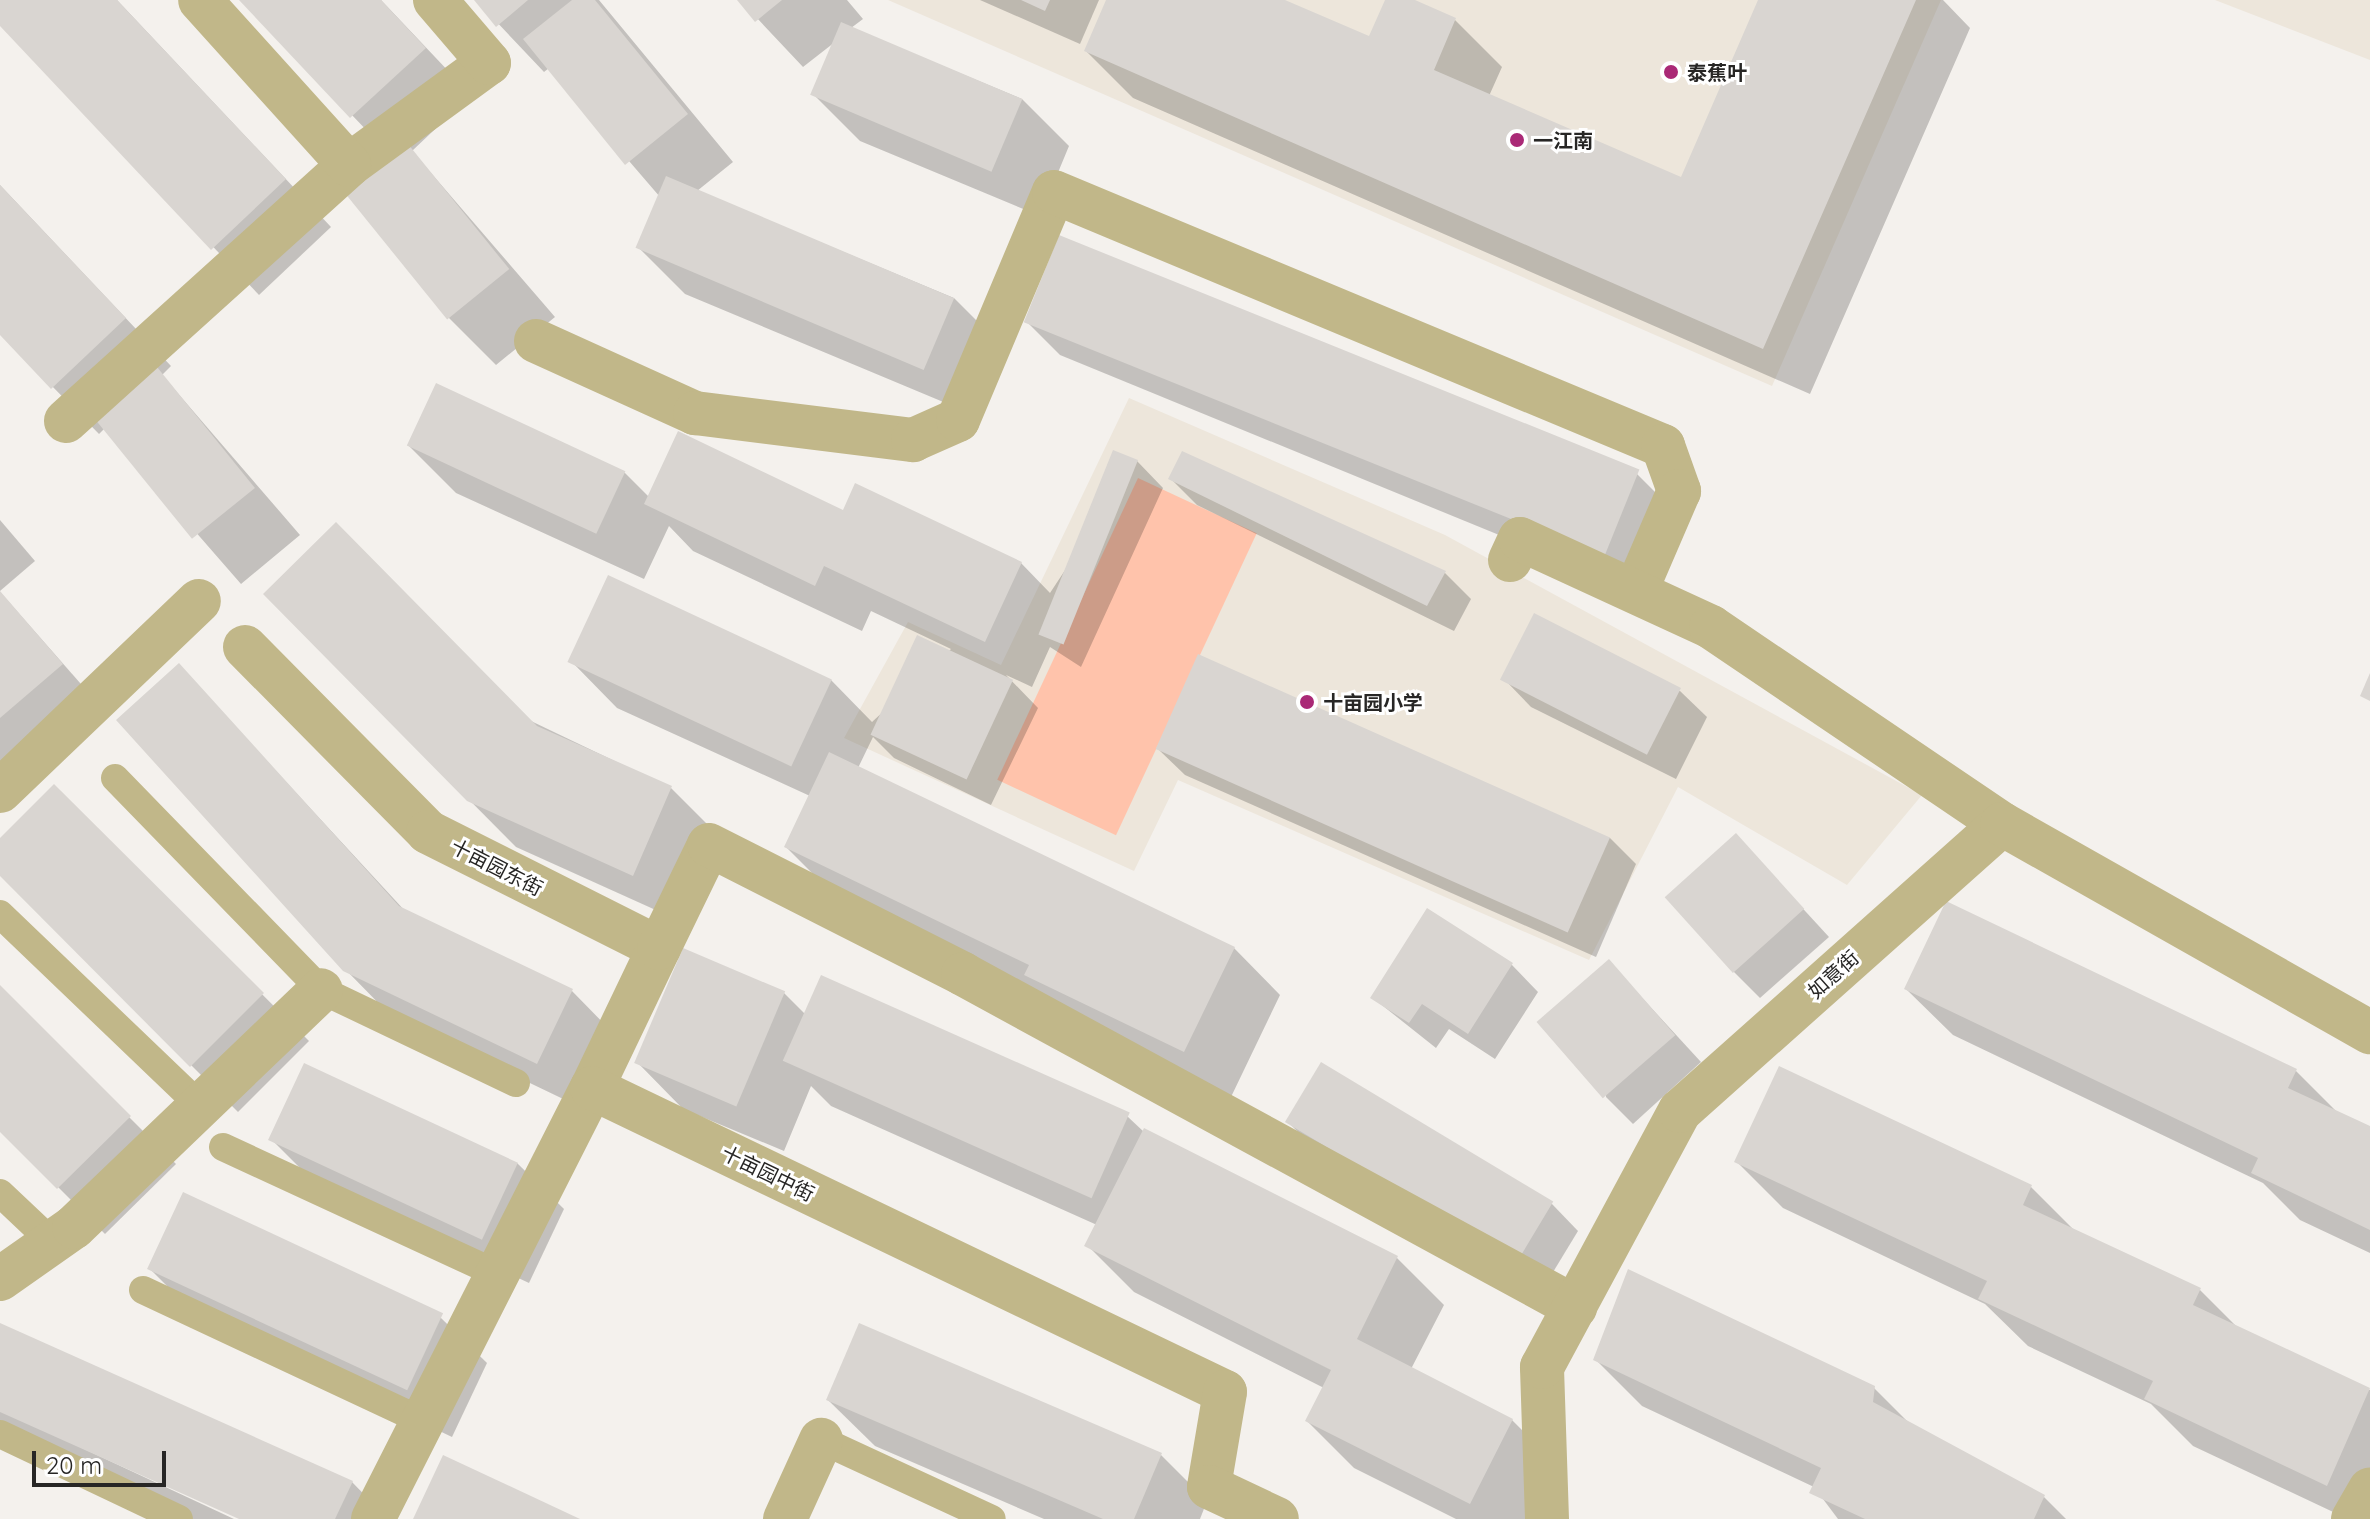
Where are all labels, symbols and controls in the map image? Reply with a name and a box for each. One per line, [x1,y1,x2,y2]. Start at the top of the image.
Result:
place label: 泰蕉叶 [1687,60,1747,84]
marker: 泰蕉叶 [1662,63,1680,81]
place label: 一江南 [1533,128,1593,152]
marker: 一江南 [1508,131,1526,149]
place label: 十亩园小学 [1323,690,1423,714]
marker: 十亩园小学 [1298,693,1316,711]
street label: 十亩园东街 [447,834,547,900]
street label: 如意街 [1803,945,1863,1003]
street label: 十亩园中街 [718,1140,818,1206]
scale bar [36,1435,170,1485]
text: 20 m [46,1450,102,1480]

